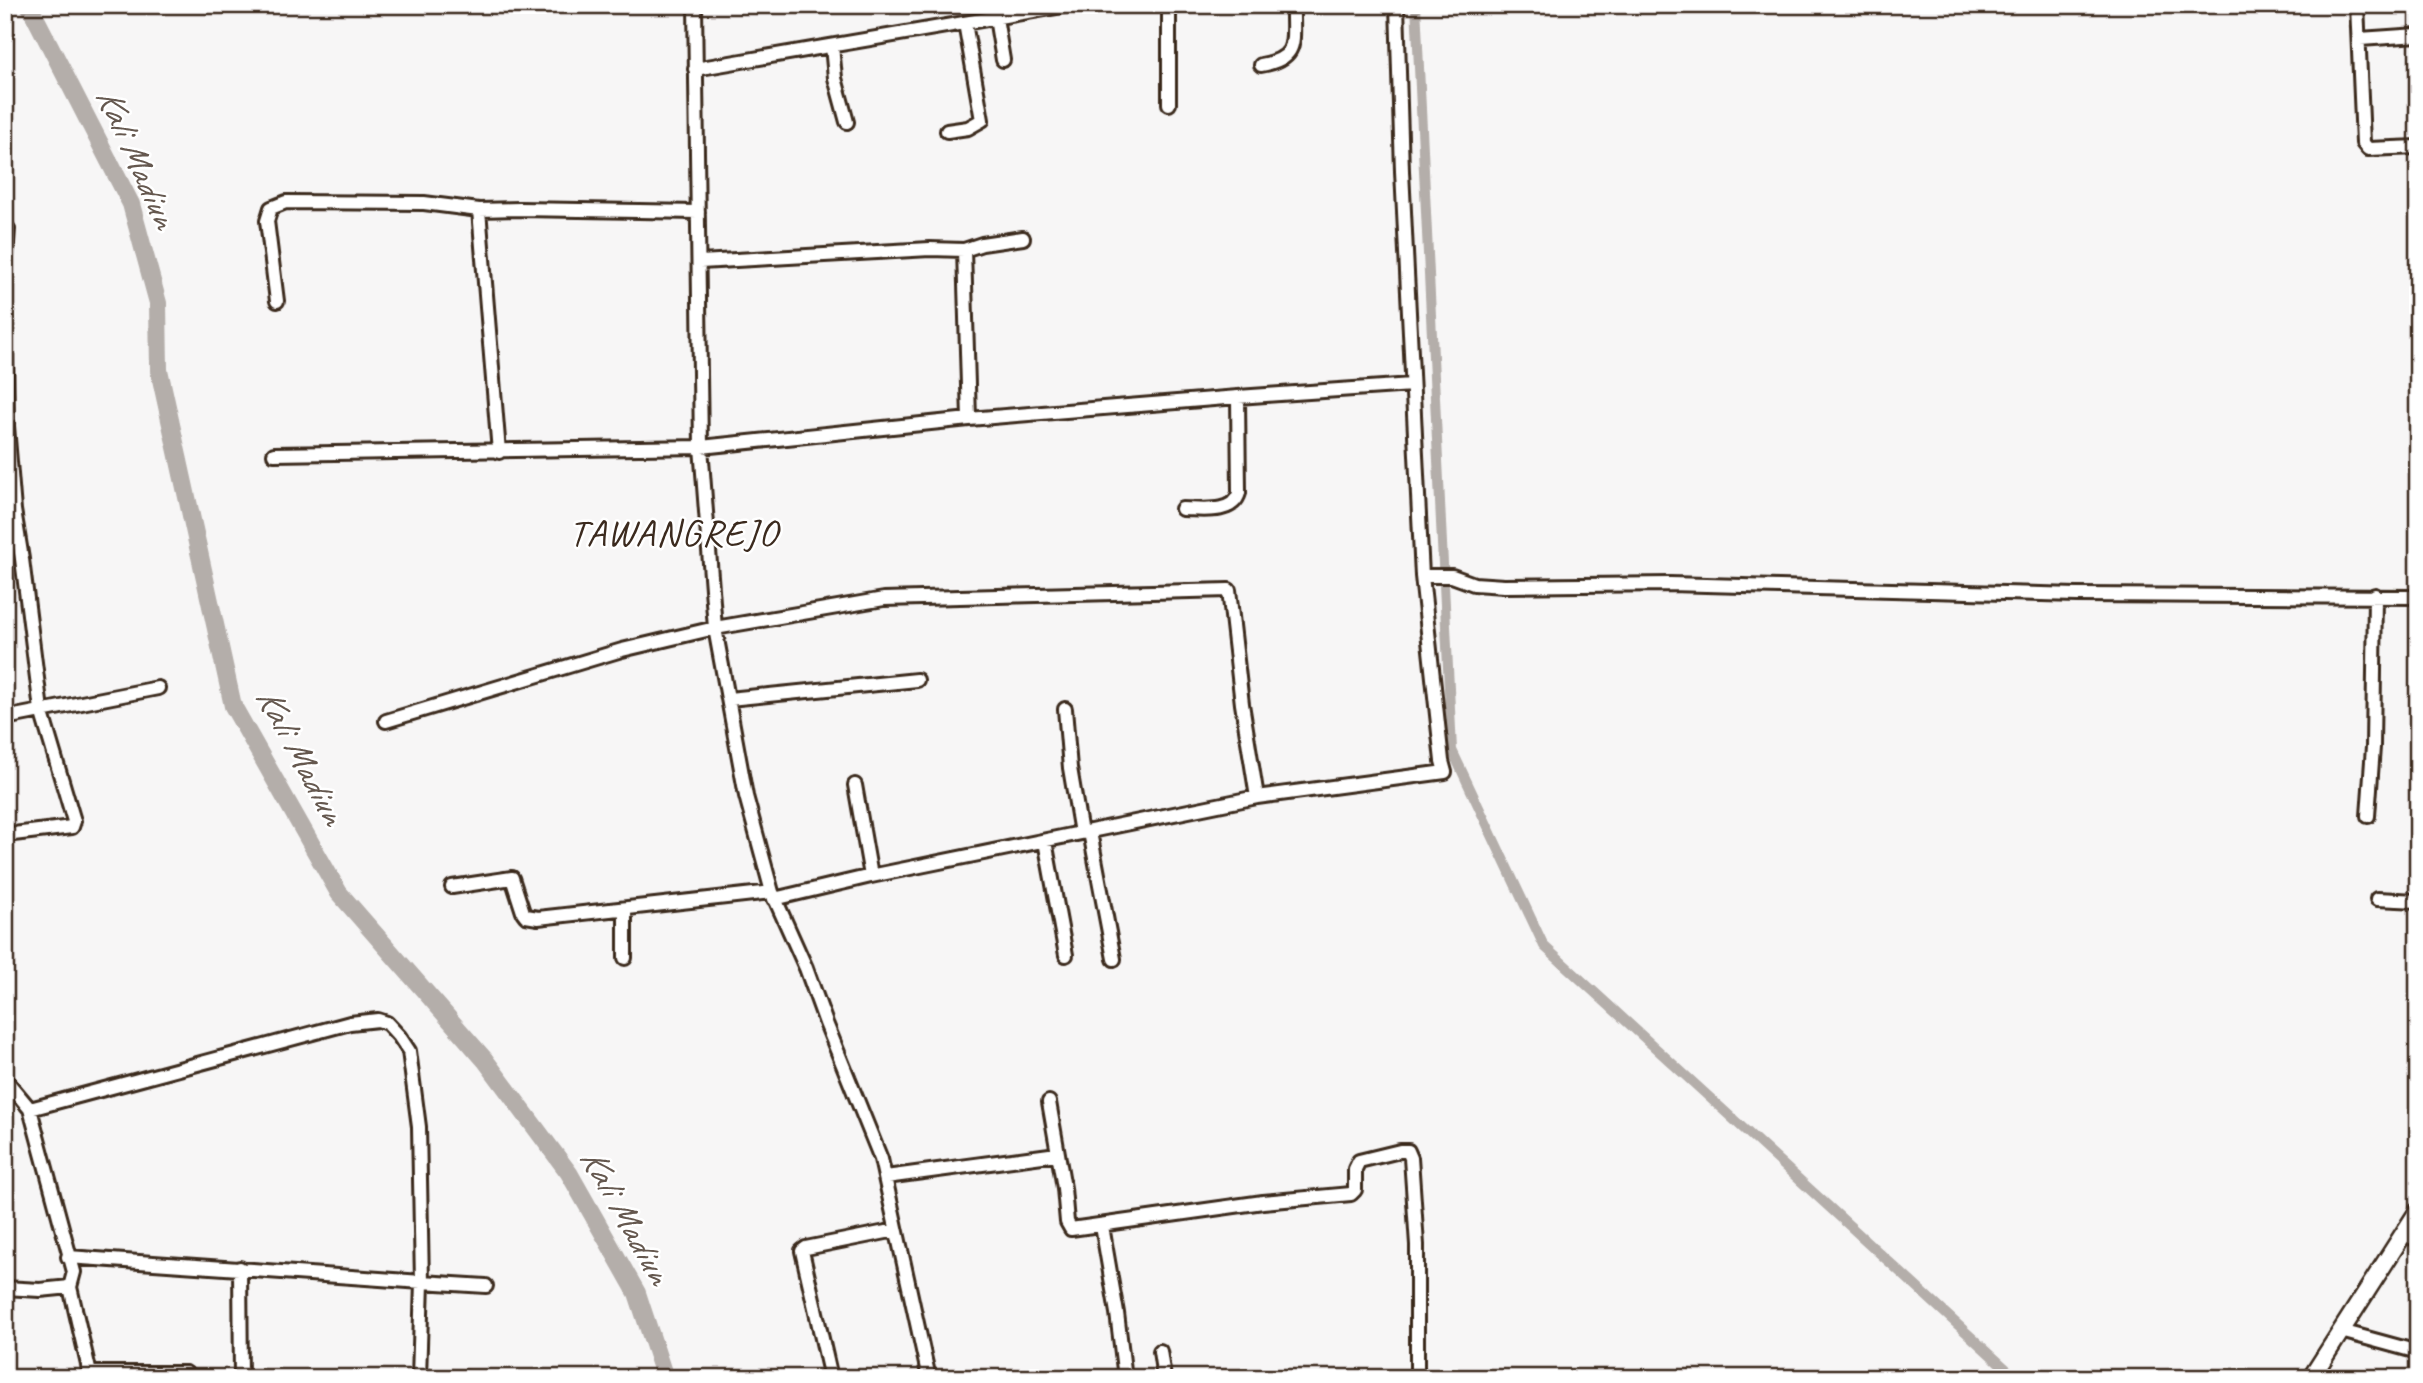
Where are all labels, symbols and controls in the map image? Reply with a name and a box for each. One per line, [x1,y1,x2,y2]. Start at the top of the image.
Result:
water label: Kali Madiun [86,80,191,238]
district label: TAWANGREJO [569,509,781,556]
water label: Kali Madiun [246,678,359,835]
water label: Kali Madiun [570,1139,685,1295]

